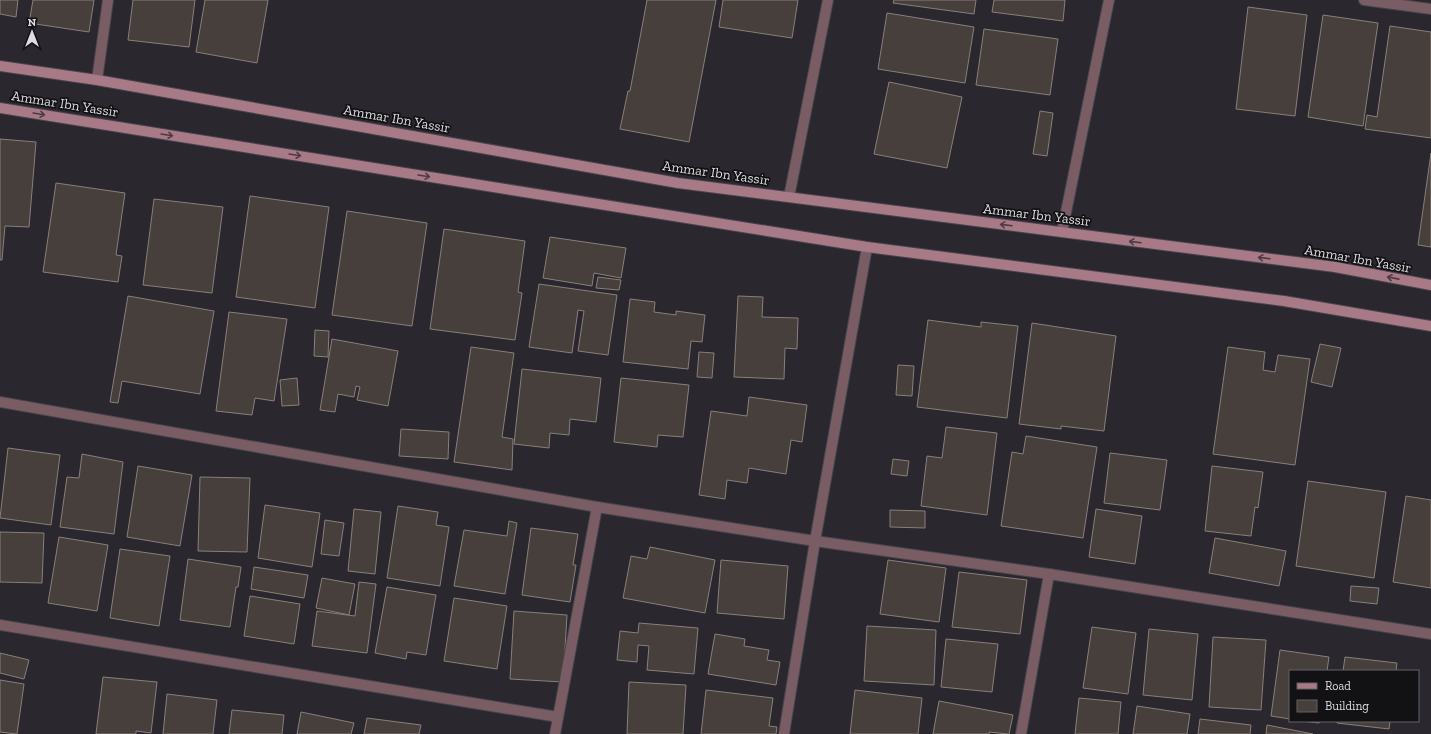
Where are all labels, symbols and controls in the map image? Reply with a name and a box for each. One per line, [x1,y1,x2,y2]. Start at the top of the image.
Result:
north arrow [12,12,52,52]
text: N [28,16,37,29]
street label: Ammar Ibn Yassir [10,87,120,121]
street label: Ammar Ibn Yassir [342,101,452,137]
one-way arrow [32,110,45,118]
one-way arrow [160,131,173,139]
one-way arrow [288,151,301,159]
street label: Ammar Ibn Yassir [661,157,771,189]
one-way arrow [417,172,430,180]
street label: Ammar Ibn Yassir [982,200,1092,230]
one-way arrow [1000,221,1013,229]
one-way arrow [1129,238,1142,246]
street label: Ammar Ibn Yassir [1303,241,1413,277]
one-way arrow [1258,254,1271,262]
one-way arrow [1387,274,1400,282]
legend [1289,670,1419,722]
text: Road [1325,679,1351,693]
text: Building [1325,699,1369,713]

